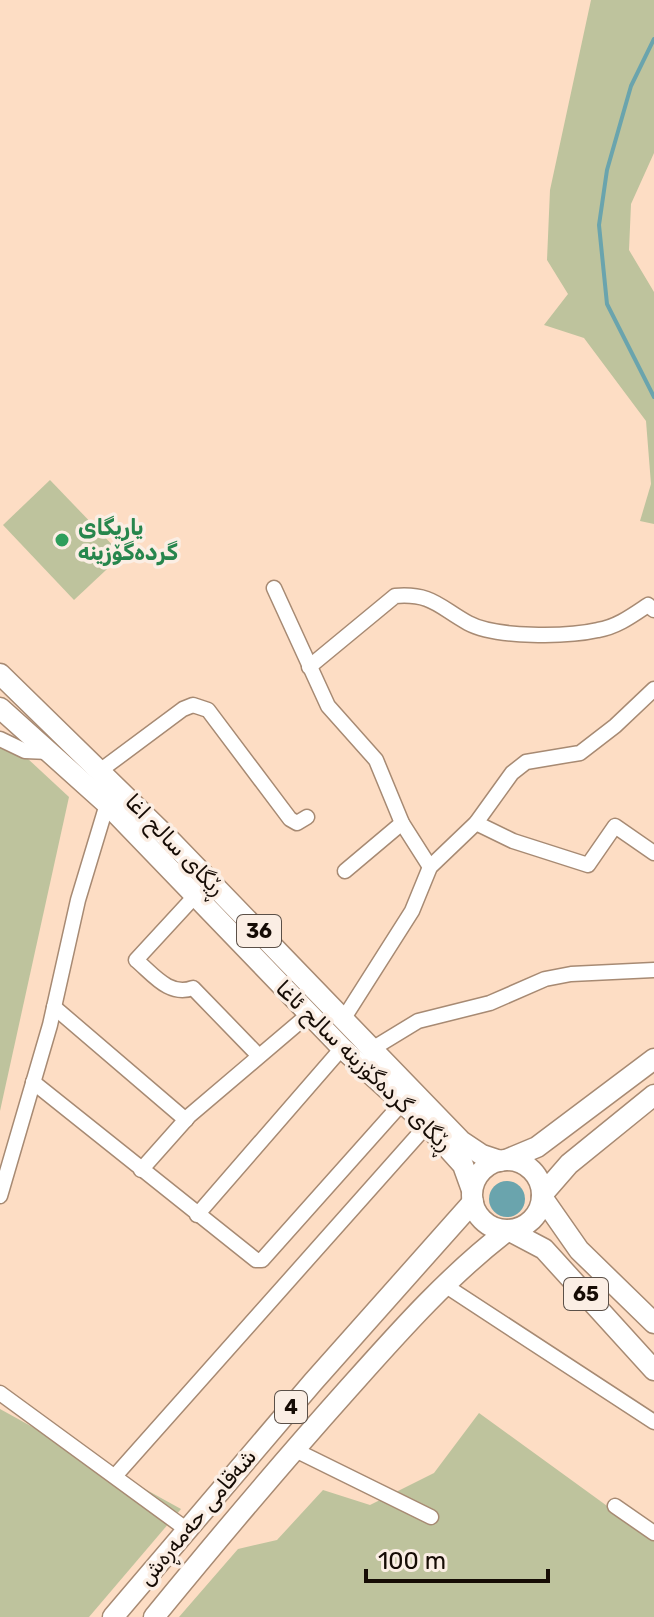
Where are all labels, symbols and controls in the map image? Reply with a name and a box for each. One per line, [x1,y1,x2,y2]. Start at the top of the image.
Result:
place label: یاریگای گردەگۆزینە [78,514,178,566]
marker: یاریگای گردەگۆزینە [53,531,71,549]
street label: ڕێگای سالح اغا [116,788,231,905]
road number: 36 [237,915,281,947]
street label: ڕێگای گردەگۆزینە سالح ئاغا [267,975,458,1161]
road number: 65 [564,1278,608,1310]
road number: 4 [275,1391,307,1423]
street label: شەقامی حەمەڕەش [132,1443,266,1594]
scale bar [366,1533,548,1583]
text: 100 m [378,1547,446,1575]

